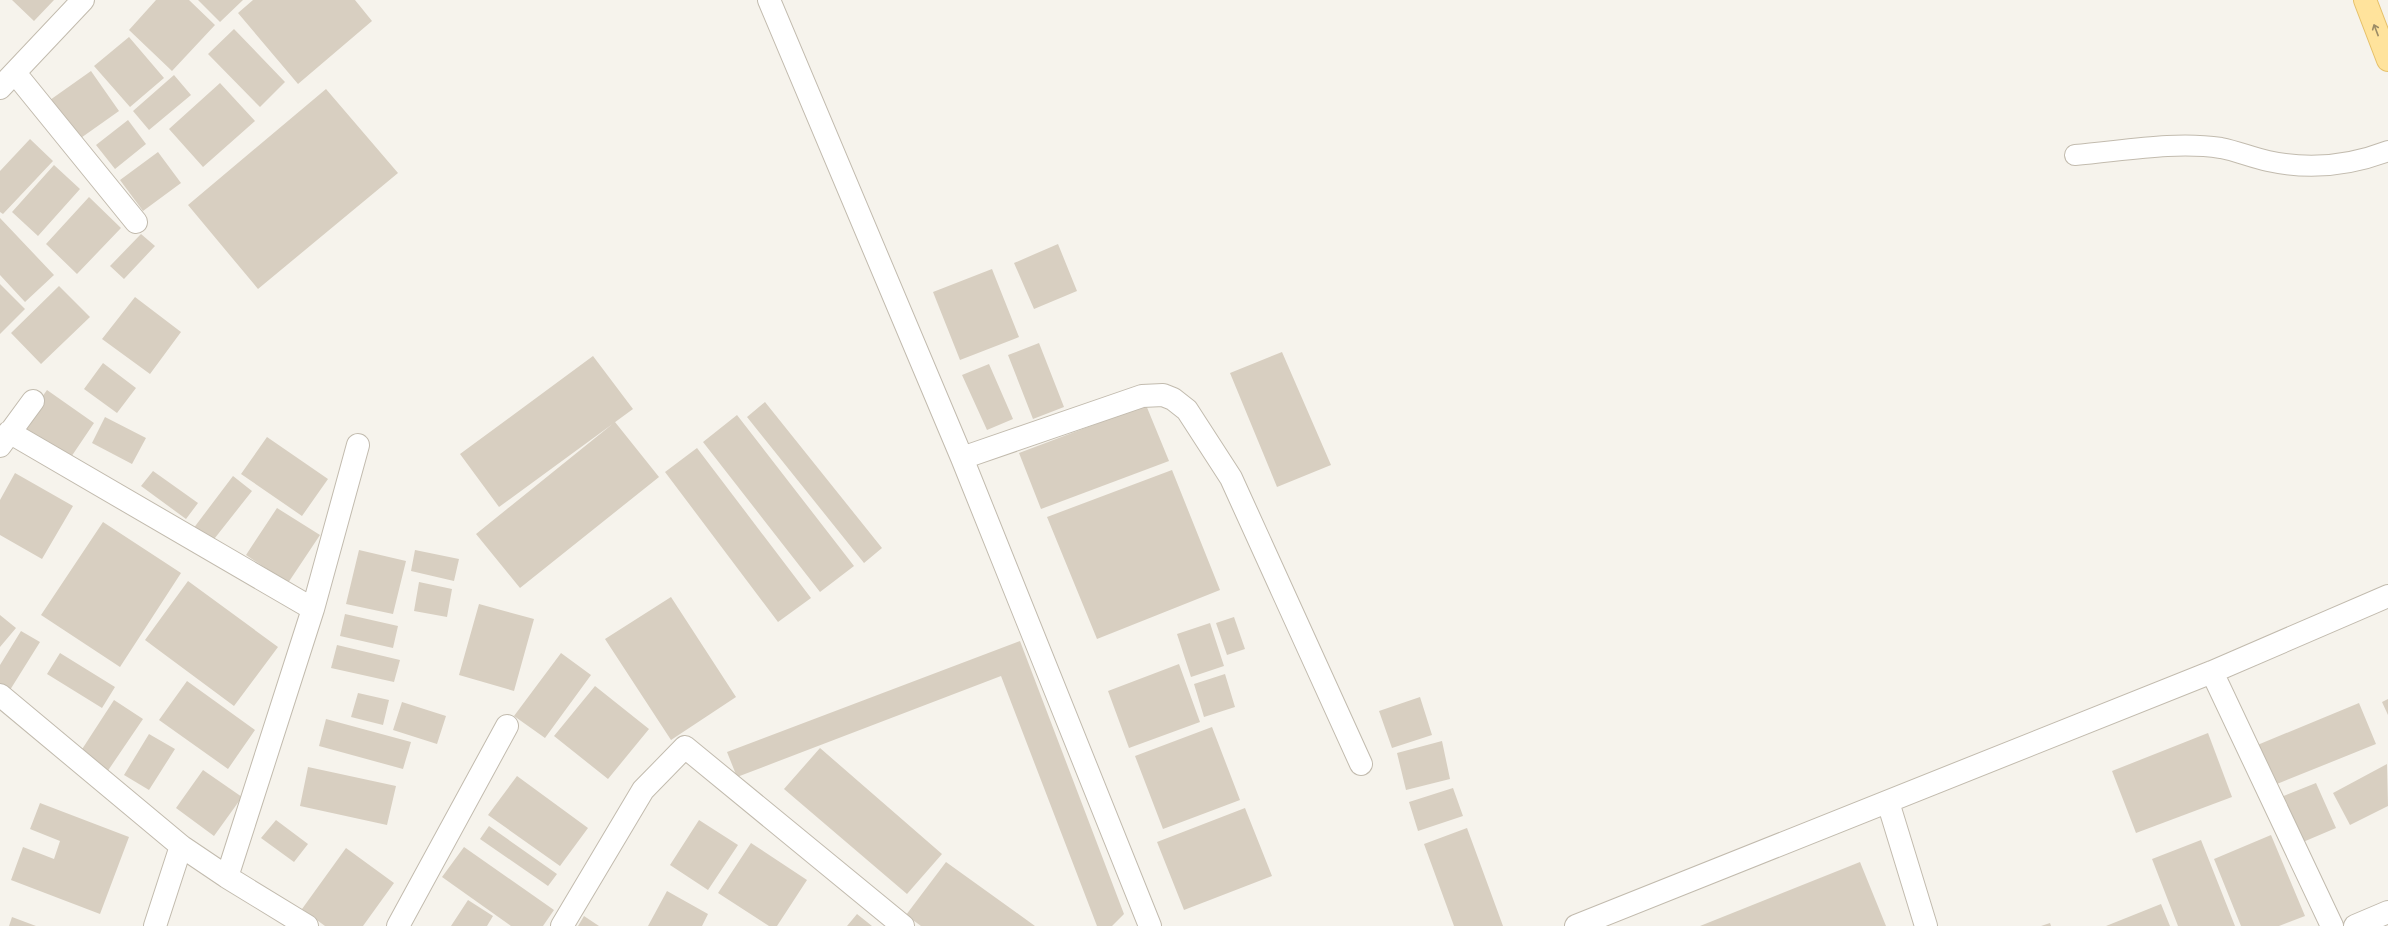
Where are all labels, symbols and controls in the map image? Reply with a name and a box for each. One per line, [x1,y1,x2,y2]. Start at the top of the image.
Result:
one-way arrow [2372,25,2380,37]

